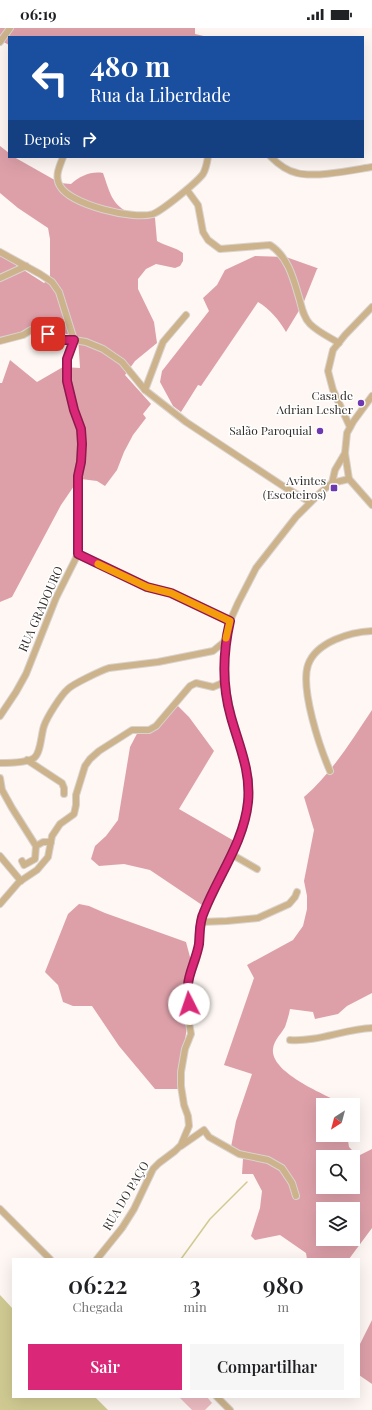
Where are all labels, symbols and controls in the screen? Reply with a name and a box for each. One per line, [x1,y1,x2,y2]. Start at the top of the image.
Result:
text: 06:19 [20,4,56,24]
text: 480 m [90,47,170,84]
icon: left [24,52,76,104]
text: Rua da Liberdade [90,83,231,107]
icon: right [78,128,100,150]
text: Depois [24,129,70,149]
pin [31,317,65,351]
icon: arrive [37,323,59,345]
place label: Casa de Adrian Lesher [276,387,354,417]
marker: Casa de Adrian Lesher [356,398,366,408]
place label: Salão Paroquial [229,422,313,438]
marker: Salão Paroquial [315,426,325,436]
place label: Avintes (Escoteiros) [263,472,326,502]
marker: Avintes (Escoteiros) [329,483,339,493]
street label: RUA GRADOURO [14,563,66,654]
position arrow [168,983,210,1025]
north arrow [316,1098,360,1142]
map controls [316,1098,360,1246]
button: search [316,1150,360,1194]
street label: RUA DO PAÇO [98,1158,152,1233]
button: layers [316,1202,360,1246]
text: 06:22 [68,1268,128,1300]
text: 3 [189,1268,201,1300]
text: 980 [263,1268,304,1300]
text: Chegada [73,1298,123,1315]
text: min [184,1298,207,1315]
text: m [278,1298,289,1315]
button: Sair [28,1344,182,1390]
button: Compartilhar [190,1344,344,1390]

